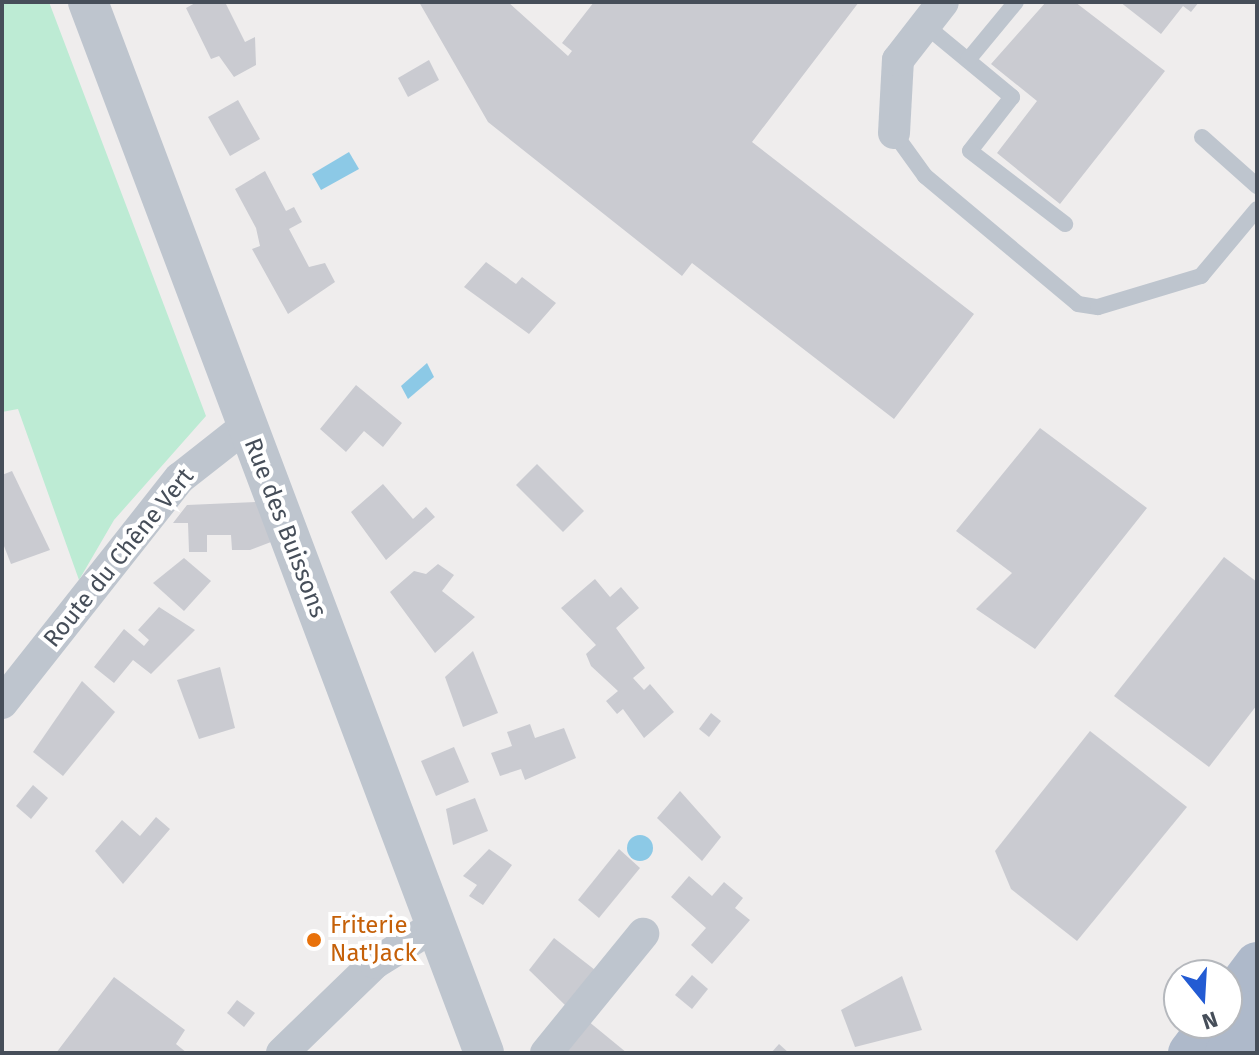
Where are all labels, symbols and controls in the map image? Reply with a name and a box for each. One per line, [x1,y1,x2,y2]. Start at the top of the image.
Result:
street label: Rue des Buissons [238,434,332,622]
street label: Route du Chêne Vert [38,463,200,653]
place label: Friterie Nat'Jack [330,912,417,968]
marker: Friterie Nat'Jack [305,931,323,949]
north arrow [1163,959,1243,1039]
text: N [1199,1005,1221,1035]

